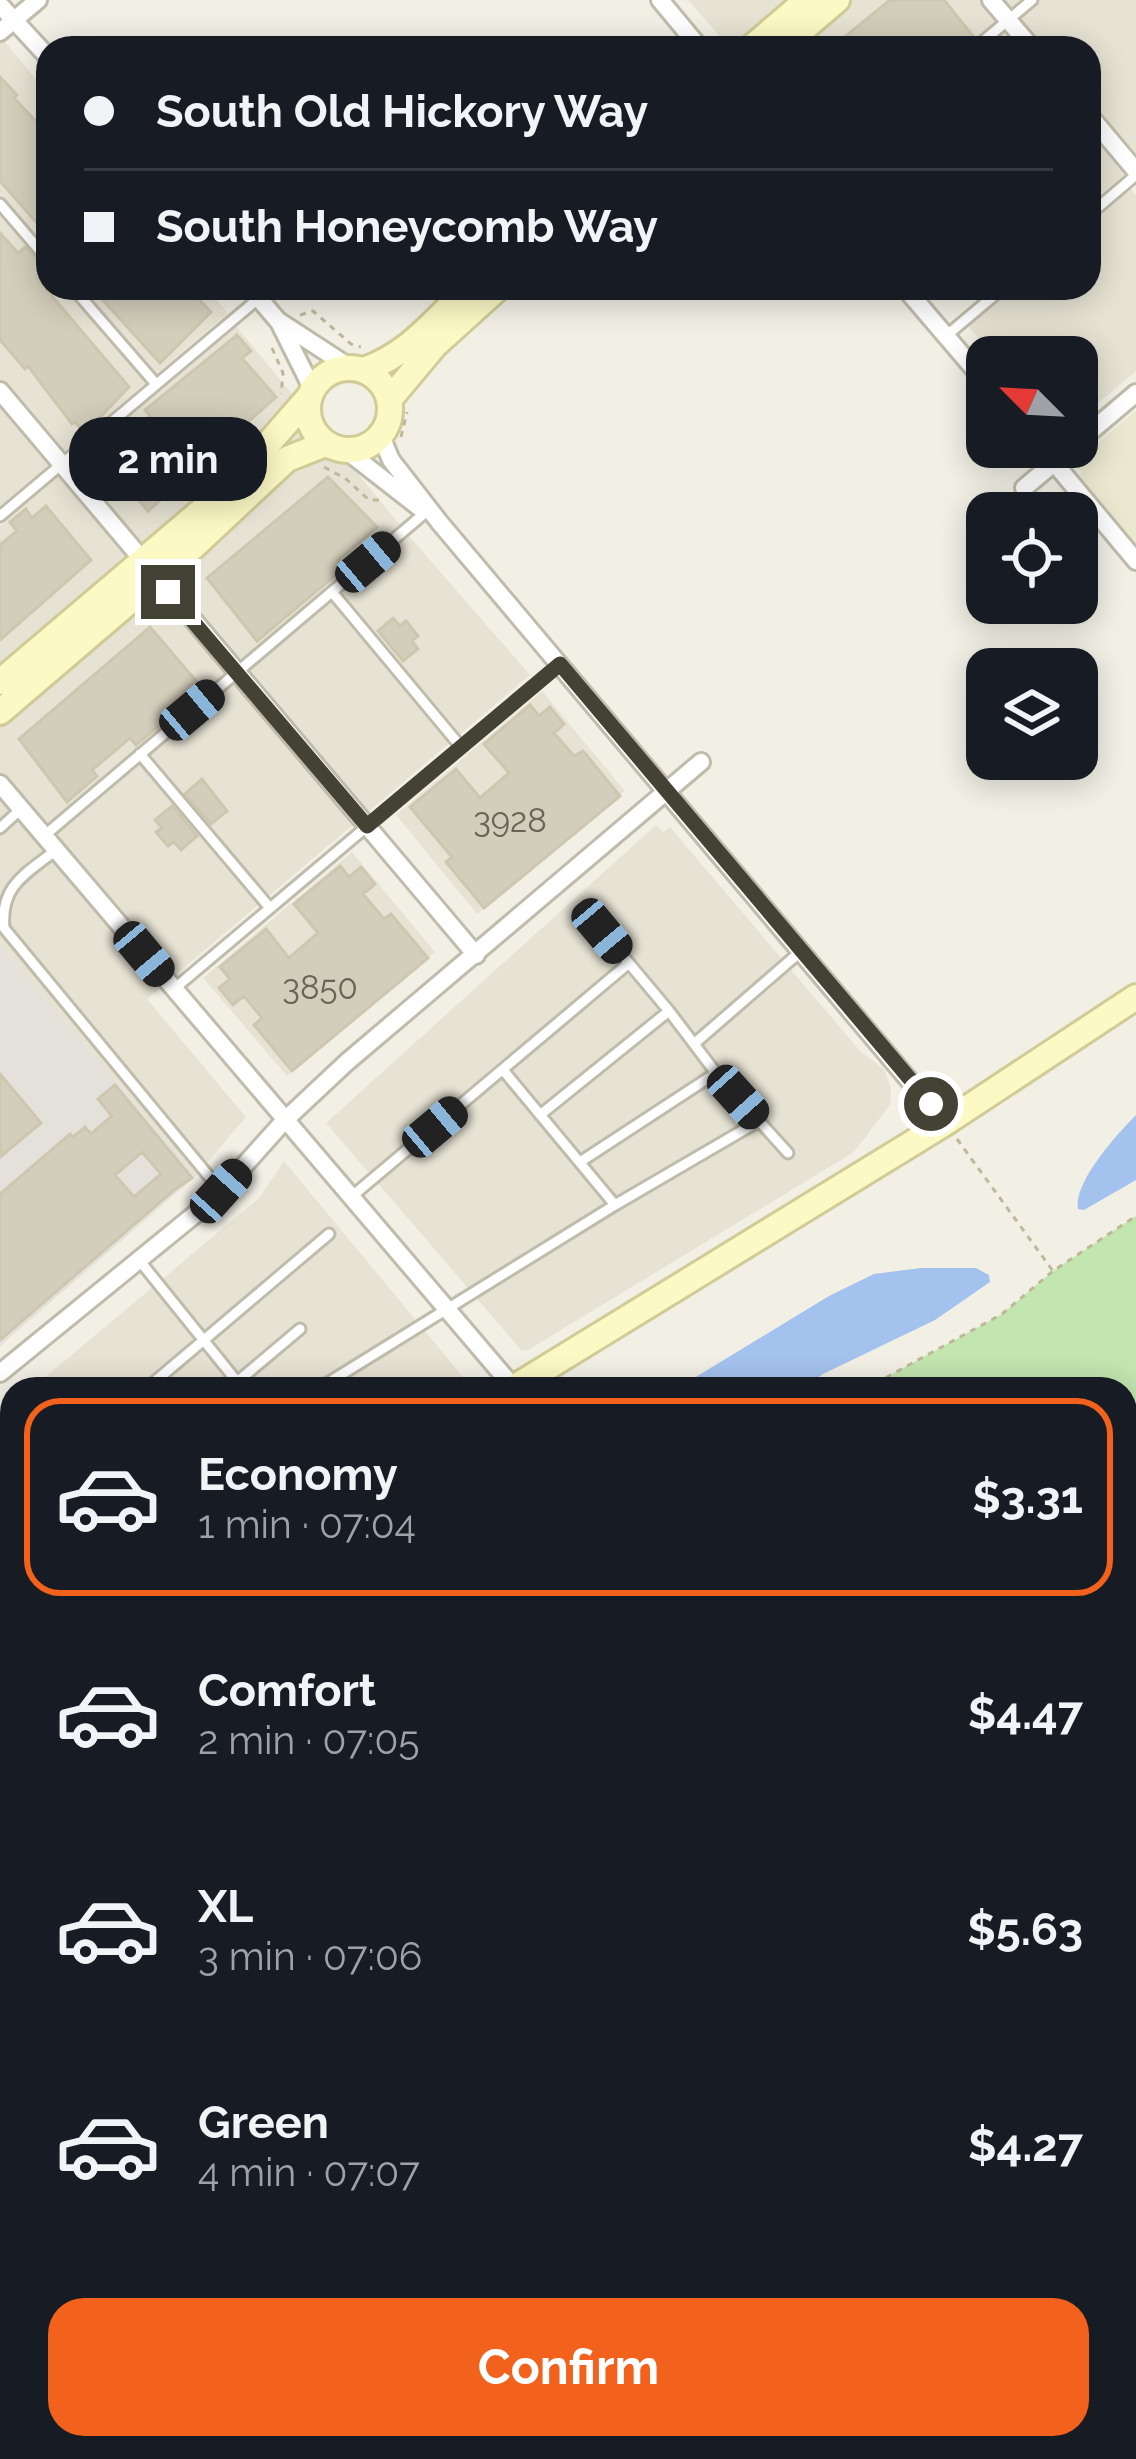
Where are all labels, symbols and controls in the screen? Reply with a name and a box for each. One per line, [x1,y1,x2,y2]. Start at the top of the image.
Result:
text: South Old Hickory Way [156,85,648,138]
text: South Honeycomb Way [156,200,658,253]
north arrow [966,336,1098,468]
map controls [966,336,1098,780]
callout: 2 min [69,418,267,502]
text: 2 min [117,436,219,482]
button: locate [966,492,1098,624]
car [329,525,407,599]
route end [141,565,195,619]
button: layers [966,648,1098,780]
car [153,673,231,747]
house number: 3928 [473,801,547,840]
car [565,892,639,970]
car [107,915,181,993]
house number: 3850 [282,968,358,1007]
car [701,1058,775,1136]
route start [904,1077,958,1131]
car [396,1090,474,1164]
car [184,1152,258,1230]
icon: car [54,1443,162,1551]
text: Economy [198,1448,398,1501]
text: $3.31 [972,1471,1083,1524]
text: 1 min · 07:04 [198,1501,416,1547]
icon: car [54,1659,162,1767]
text: Comfort [198,1664,376,1717]
text: $4.47 [968,1687,1083,1740]
text: 2 min · 07:05 [198,1717,420,1763]
icon: car [54,1875,162,1983]
text: XL [198,1880,253,1933]
text: $5.63 [967,1903,1083,1956]
text: 3 min · 07:06 [198,1933,422,1979]
icon: car [54,2091,162,2199]
text: Green [198,2096,329,2149]
text: $4.27 [968,2119,1083,2172]
text: 4 min · 07:07 [198,2149,420,2195]
button: Confirm [48,2298,1089,2436]

